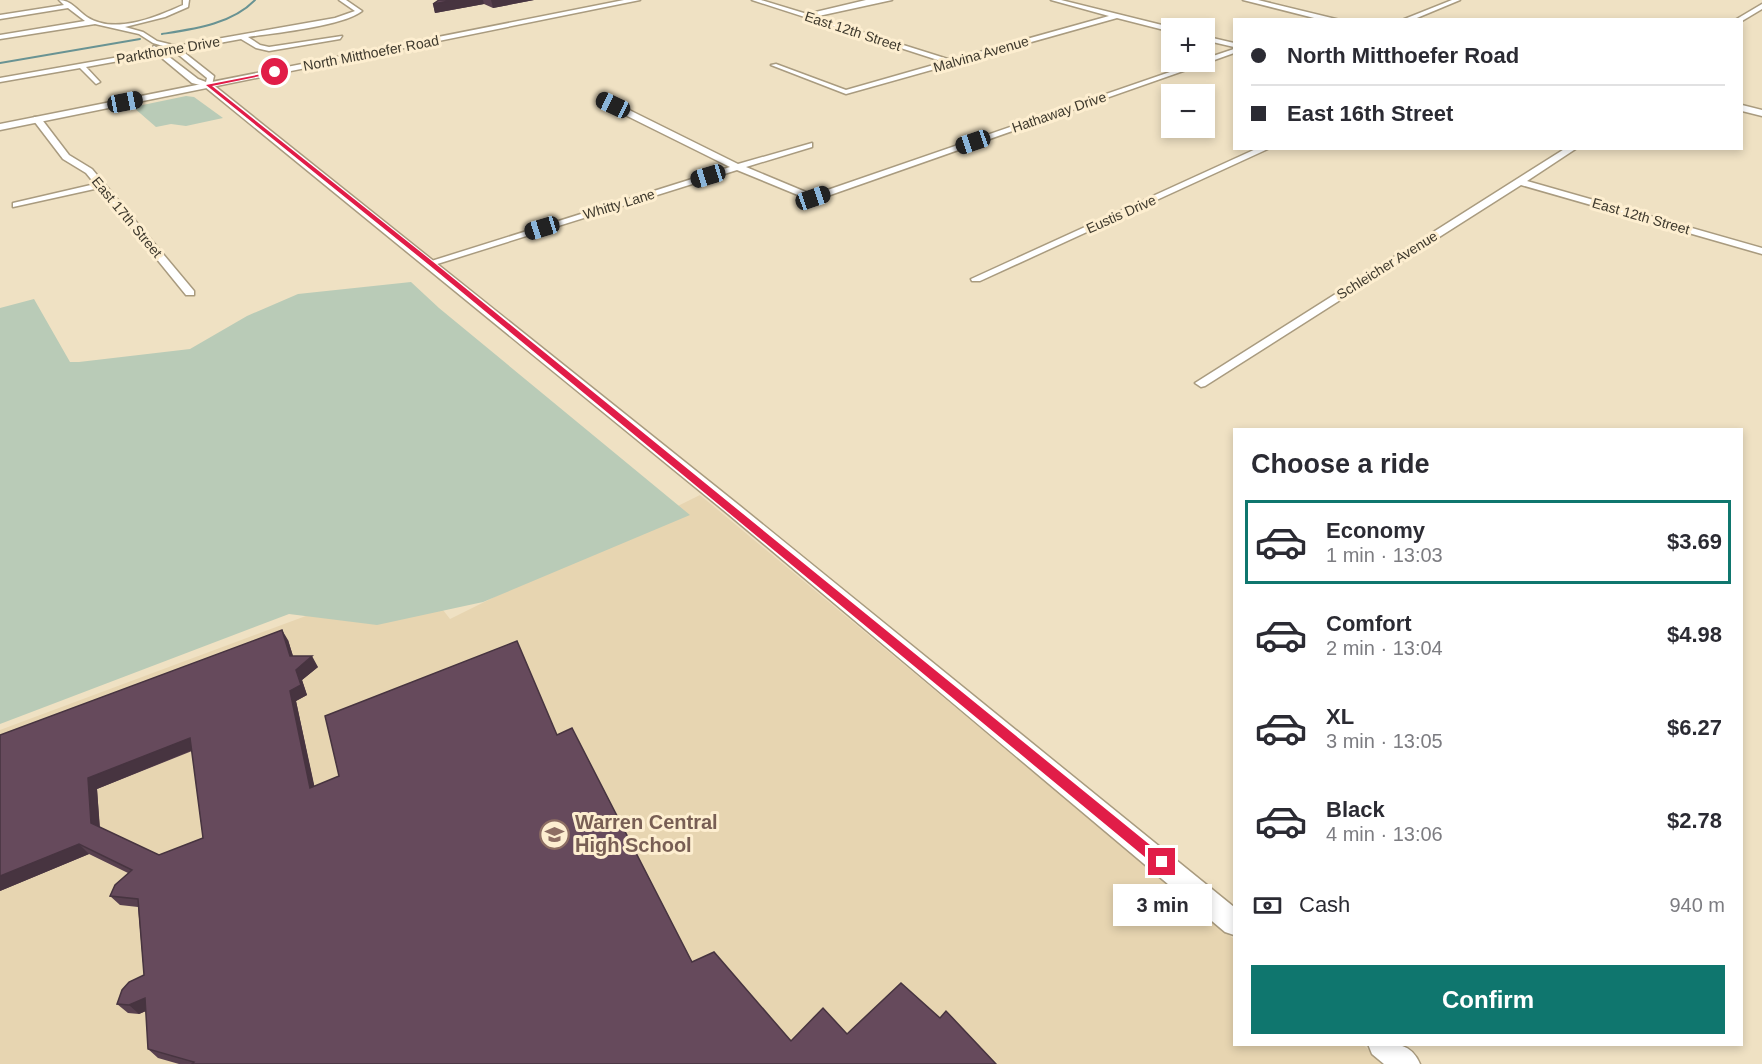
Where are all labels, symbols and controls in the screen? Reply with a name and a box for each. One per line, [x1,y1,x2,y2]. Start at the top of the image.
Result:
street label: East 12th Street [803,8,903,54]
map controls [1161,18,1215,138]
button: + [1161,18,1215,72]
street label: North Mitthoefer Road [302,32,440,74]
street label: Parkthorne Drive [115,33,221,67]
street label: Malvina Avenue [931,33,1031,75]
text: North Mitthoefer Road [1287,43,1519,68]
route start [261,58,288,85]
button: − [1161,84,1215,138]
street label: Hathaway Drive [1010,88,1109,136]
car [593,89,633,121]
car [106,90,144,114]
text: East 16th Street [1287,101,1453,126]
car [953,128,993,156]
car [688,162,728,190]
street label: East 17th Street [89,173,165,261]
car [793,184,833,212]
street label: Whitty Lane [581,185,657,222]
street label: Eustis Drive [1084,191,1159,236]
street label: East 12th Street [1591,194,1692,238]
car [522,214,562,242]
street label: Schleicher Avenue [1334,227,1440,302]
text: Choose a ride [1251,449,1430,479]
icon: car [1254,515,1308,569]
text: Economy [1326,518,1425,543]
text: $3.69 [1667,529,1722,554]
text: 1 min · 13:03 [1326,544,1443,566]
icon: car [1254,608,1308,662]
text: Comfort [1326,611,1412,636]
text: $4.98 [1667,622,1722,647]
text: 2 min · 13:04 [1326,637,1443,659]
icon: car [1254,701,1308,755]
text: XL [1326,704,1354,729]
text: $6.27 [1667,715,1722,740]
text: 3 min · 13:05 [1326,730,1443,752]
icon: car [1254,794,1308,848]
text: Black [1326,797,1385,822]
text: $2.78 [1667,808,1722,833]
place label: Warren Central High School [575,811,718,856]
school or university icon: Warren Central High School [538,818,570,850]
text: 4 min · 13:06 [1326,823,1443,845]
route end [1148,848,1175,875]
callout: 3 min [1112,883,1212,925]
icon: cash [1251,889,1284,922]
text: Cash [1299,892,1350,917]
text: 3 min [1136,894,1189,916]
text: 940 m [1669,894,1725,916]
button: Confirm [1251,965,1725,1034]

